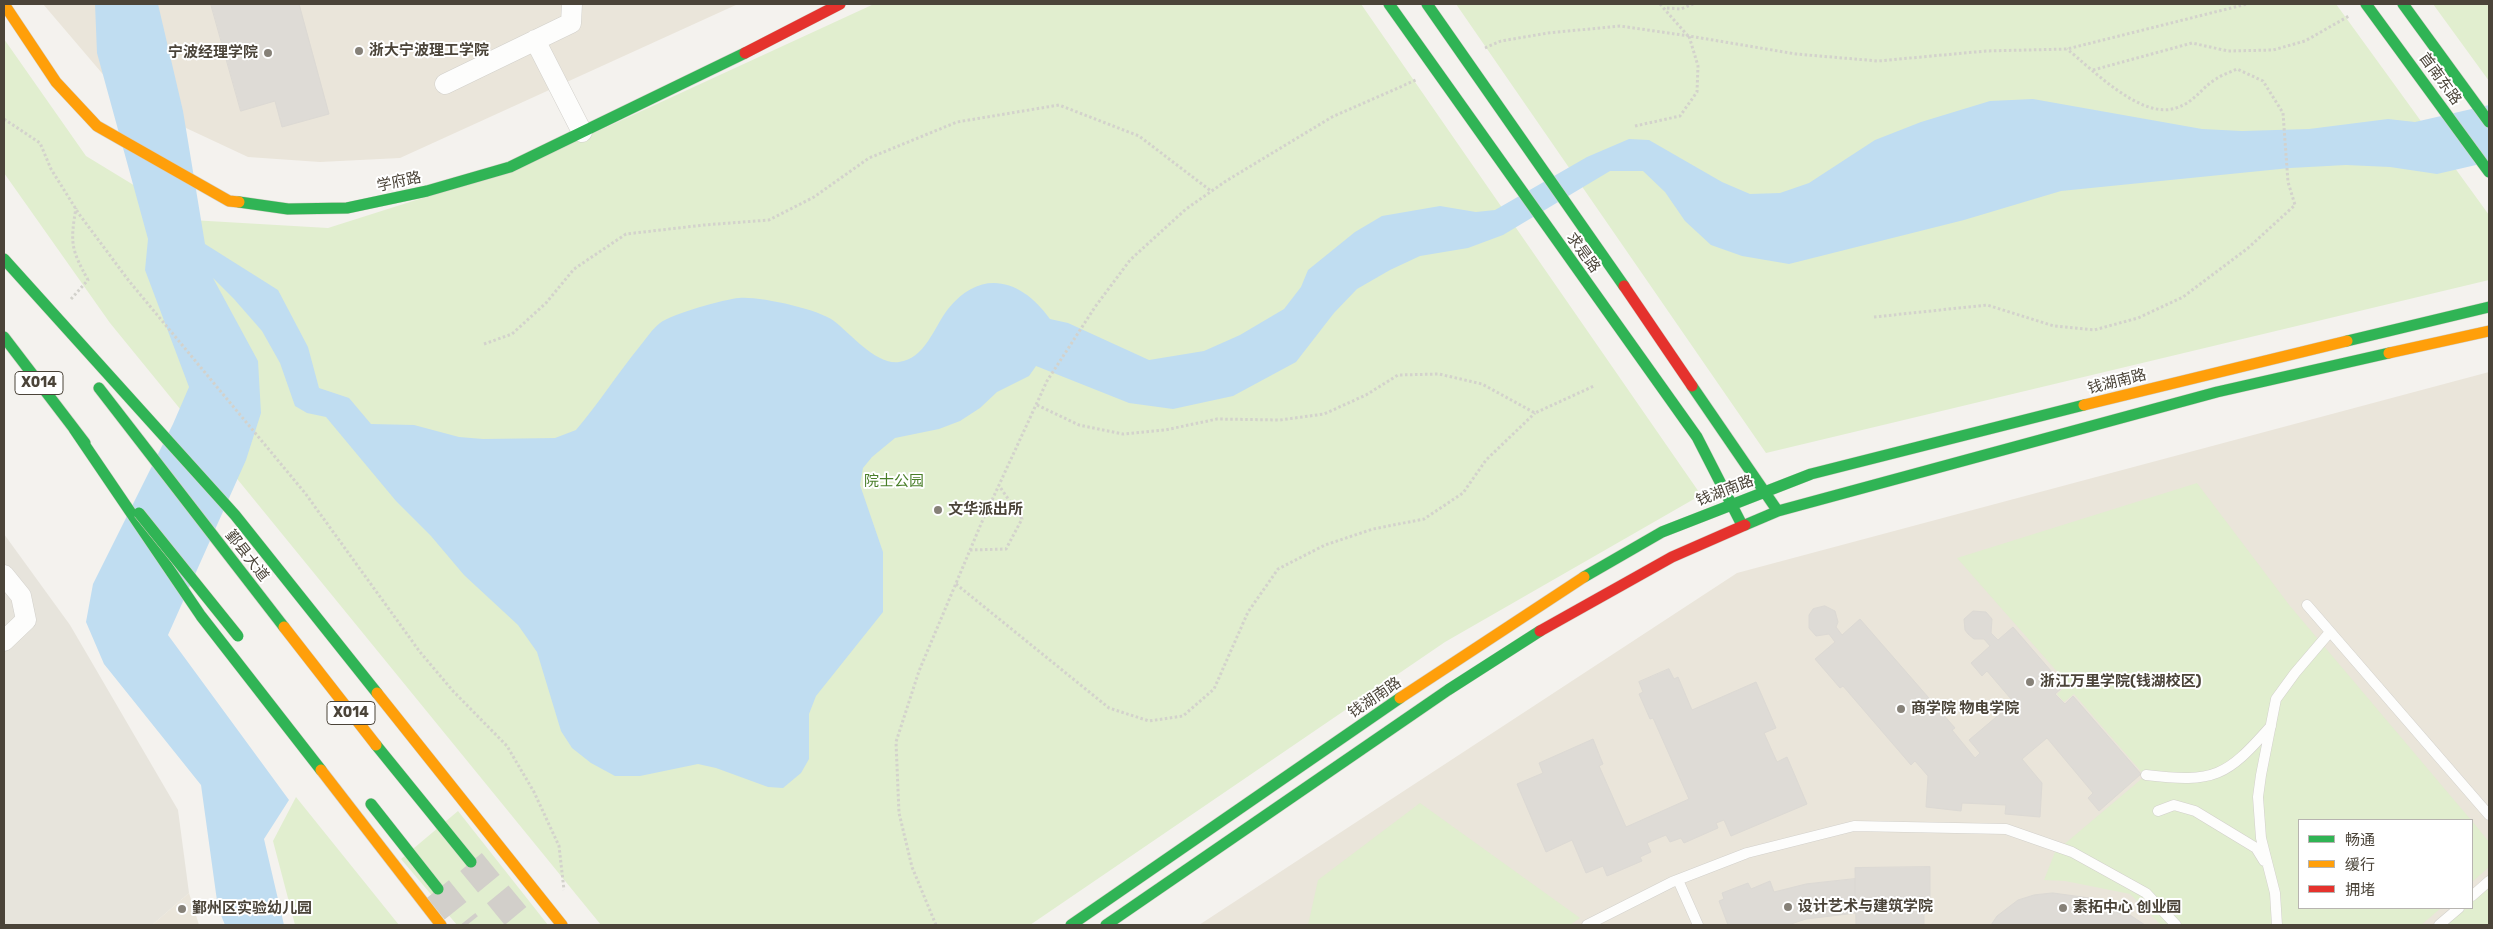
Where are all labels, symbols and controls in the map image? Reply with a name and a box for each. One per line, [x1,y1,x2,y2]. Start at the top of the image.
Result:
place label: 浙大宁波理工学院 [369,42,489,60]
place label: 宁波经理学院 [168,44,258,62]
marker: 浙大宁波理工学院 [353,45,365,57]
marker: 宁波经理学院 [262,47,274,59]
street label: 首南东路 [2415,49,2465,109]
street label: 学府路 [375,169,423,195]
street label: 求是路 [1562,230,1604,276]
street label: 钱湖南路 [2086,366,2148,398]
road number: X014 [15,372,63,394]
street label: 钱湖南路 [1694,472,1756,510]
park label: 院士公园 [864,473,924,491]
place label: 文华派出所 [948,501,1023,519]
marker: 文华派出所 [932,504,944,516]
street label: 鄞县大道 [221,527,273,585]
place label: 浙江万里学院(钱湖校区) [2040,673,2202,691]
street label: 钱湖南路 [1345,674,1405,722]
marker: 浙江万里学院(钱湖校区) [2024,676,2036,688]
place label: 商学院 物电学院 [1911,700,2019,718]
road number: X014 [327,701,375,724]
marker: 商学院 物电学院 [1895,703,1907,715]
legend [2298,819,2473,909]
text: 畅通 [2345,831,2375,849]
text: 缓行 [2345,856,2375,874]
text: 拥堵 [2345,881,2375,899]
place label: 设计艺术与建筑学院 [1798,898,1933,916]
place label: 素拓中心 创业园 [2073,899,2181,917]
place label: 鄞州区实验幼儿园 [192,900,312,918]
marker: 设计艺术与建筑学院 [1782,901,1794,913]
marker: 素拓中心 创业园 [2057,902,2069,914]
marker: 鄞州区实验幼儿园 [176,903,188,915]

